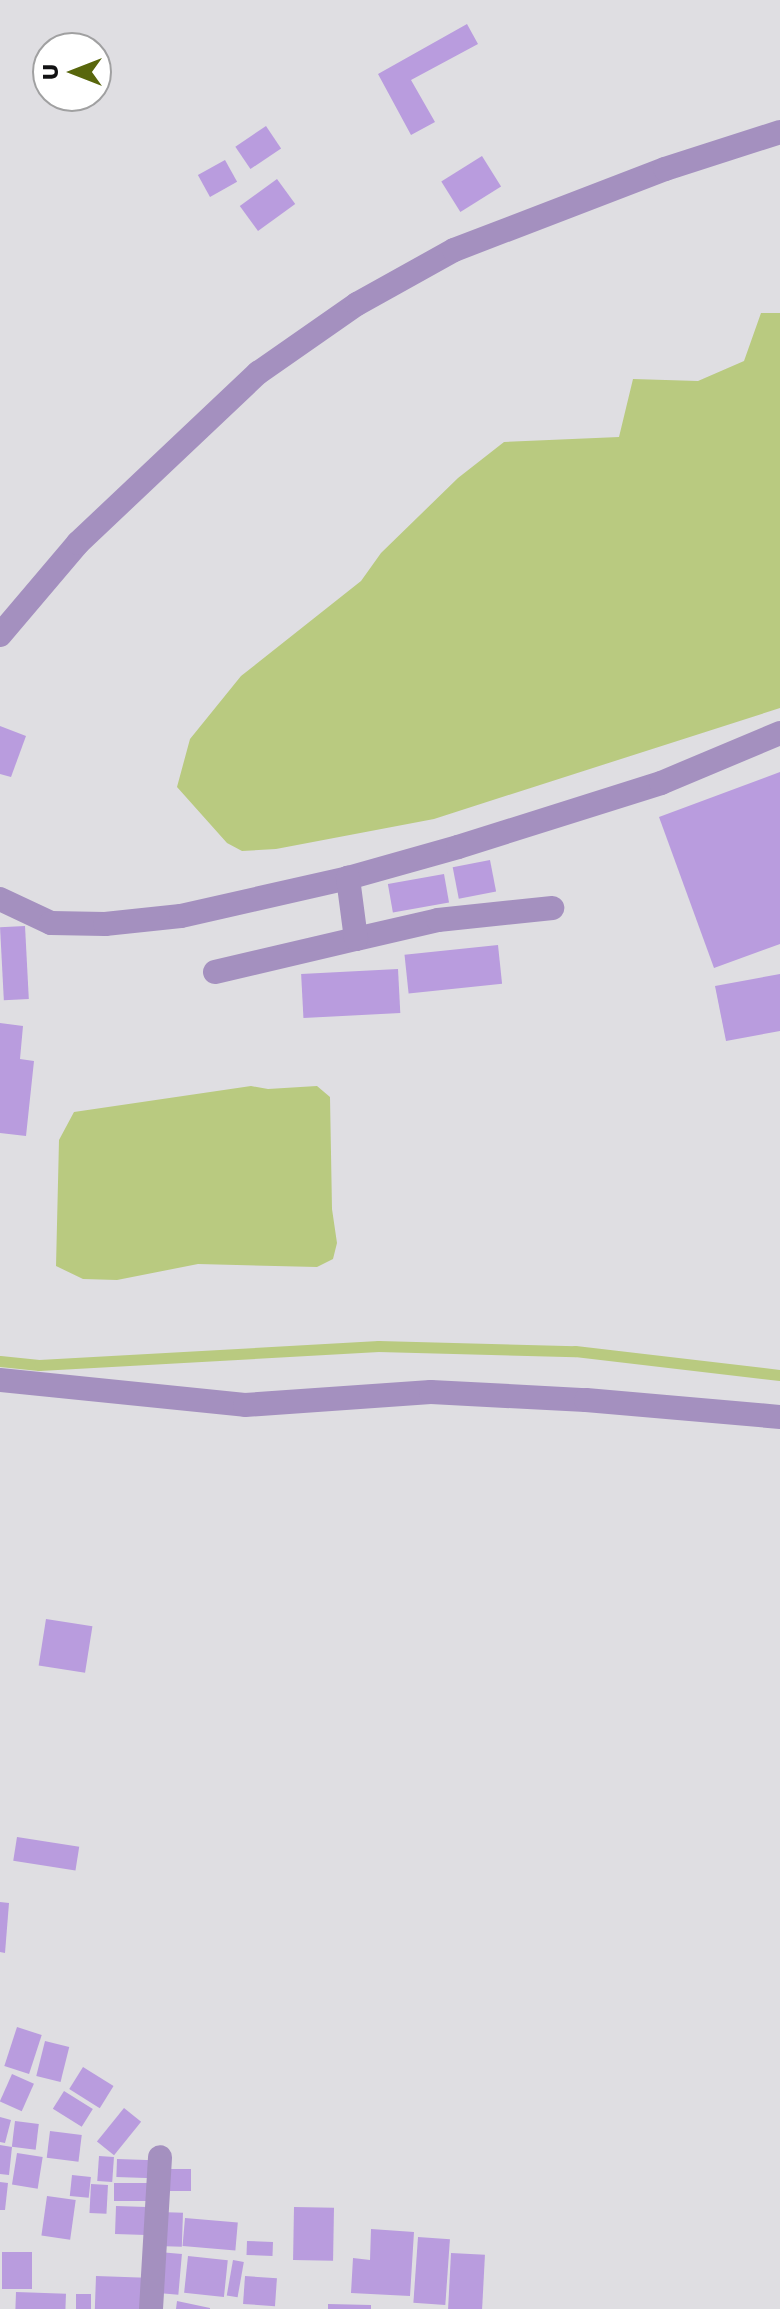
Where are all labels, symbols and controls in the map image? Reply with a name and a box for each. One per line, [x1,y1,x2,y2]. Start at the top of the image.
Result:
north arrow [32,32,112,112]
text: U [36,64,63,80]

